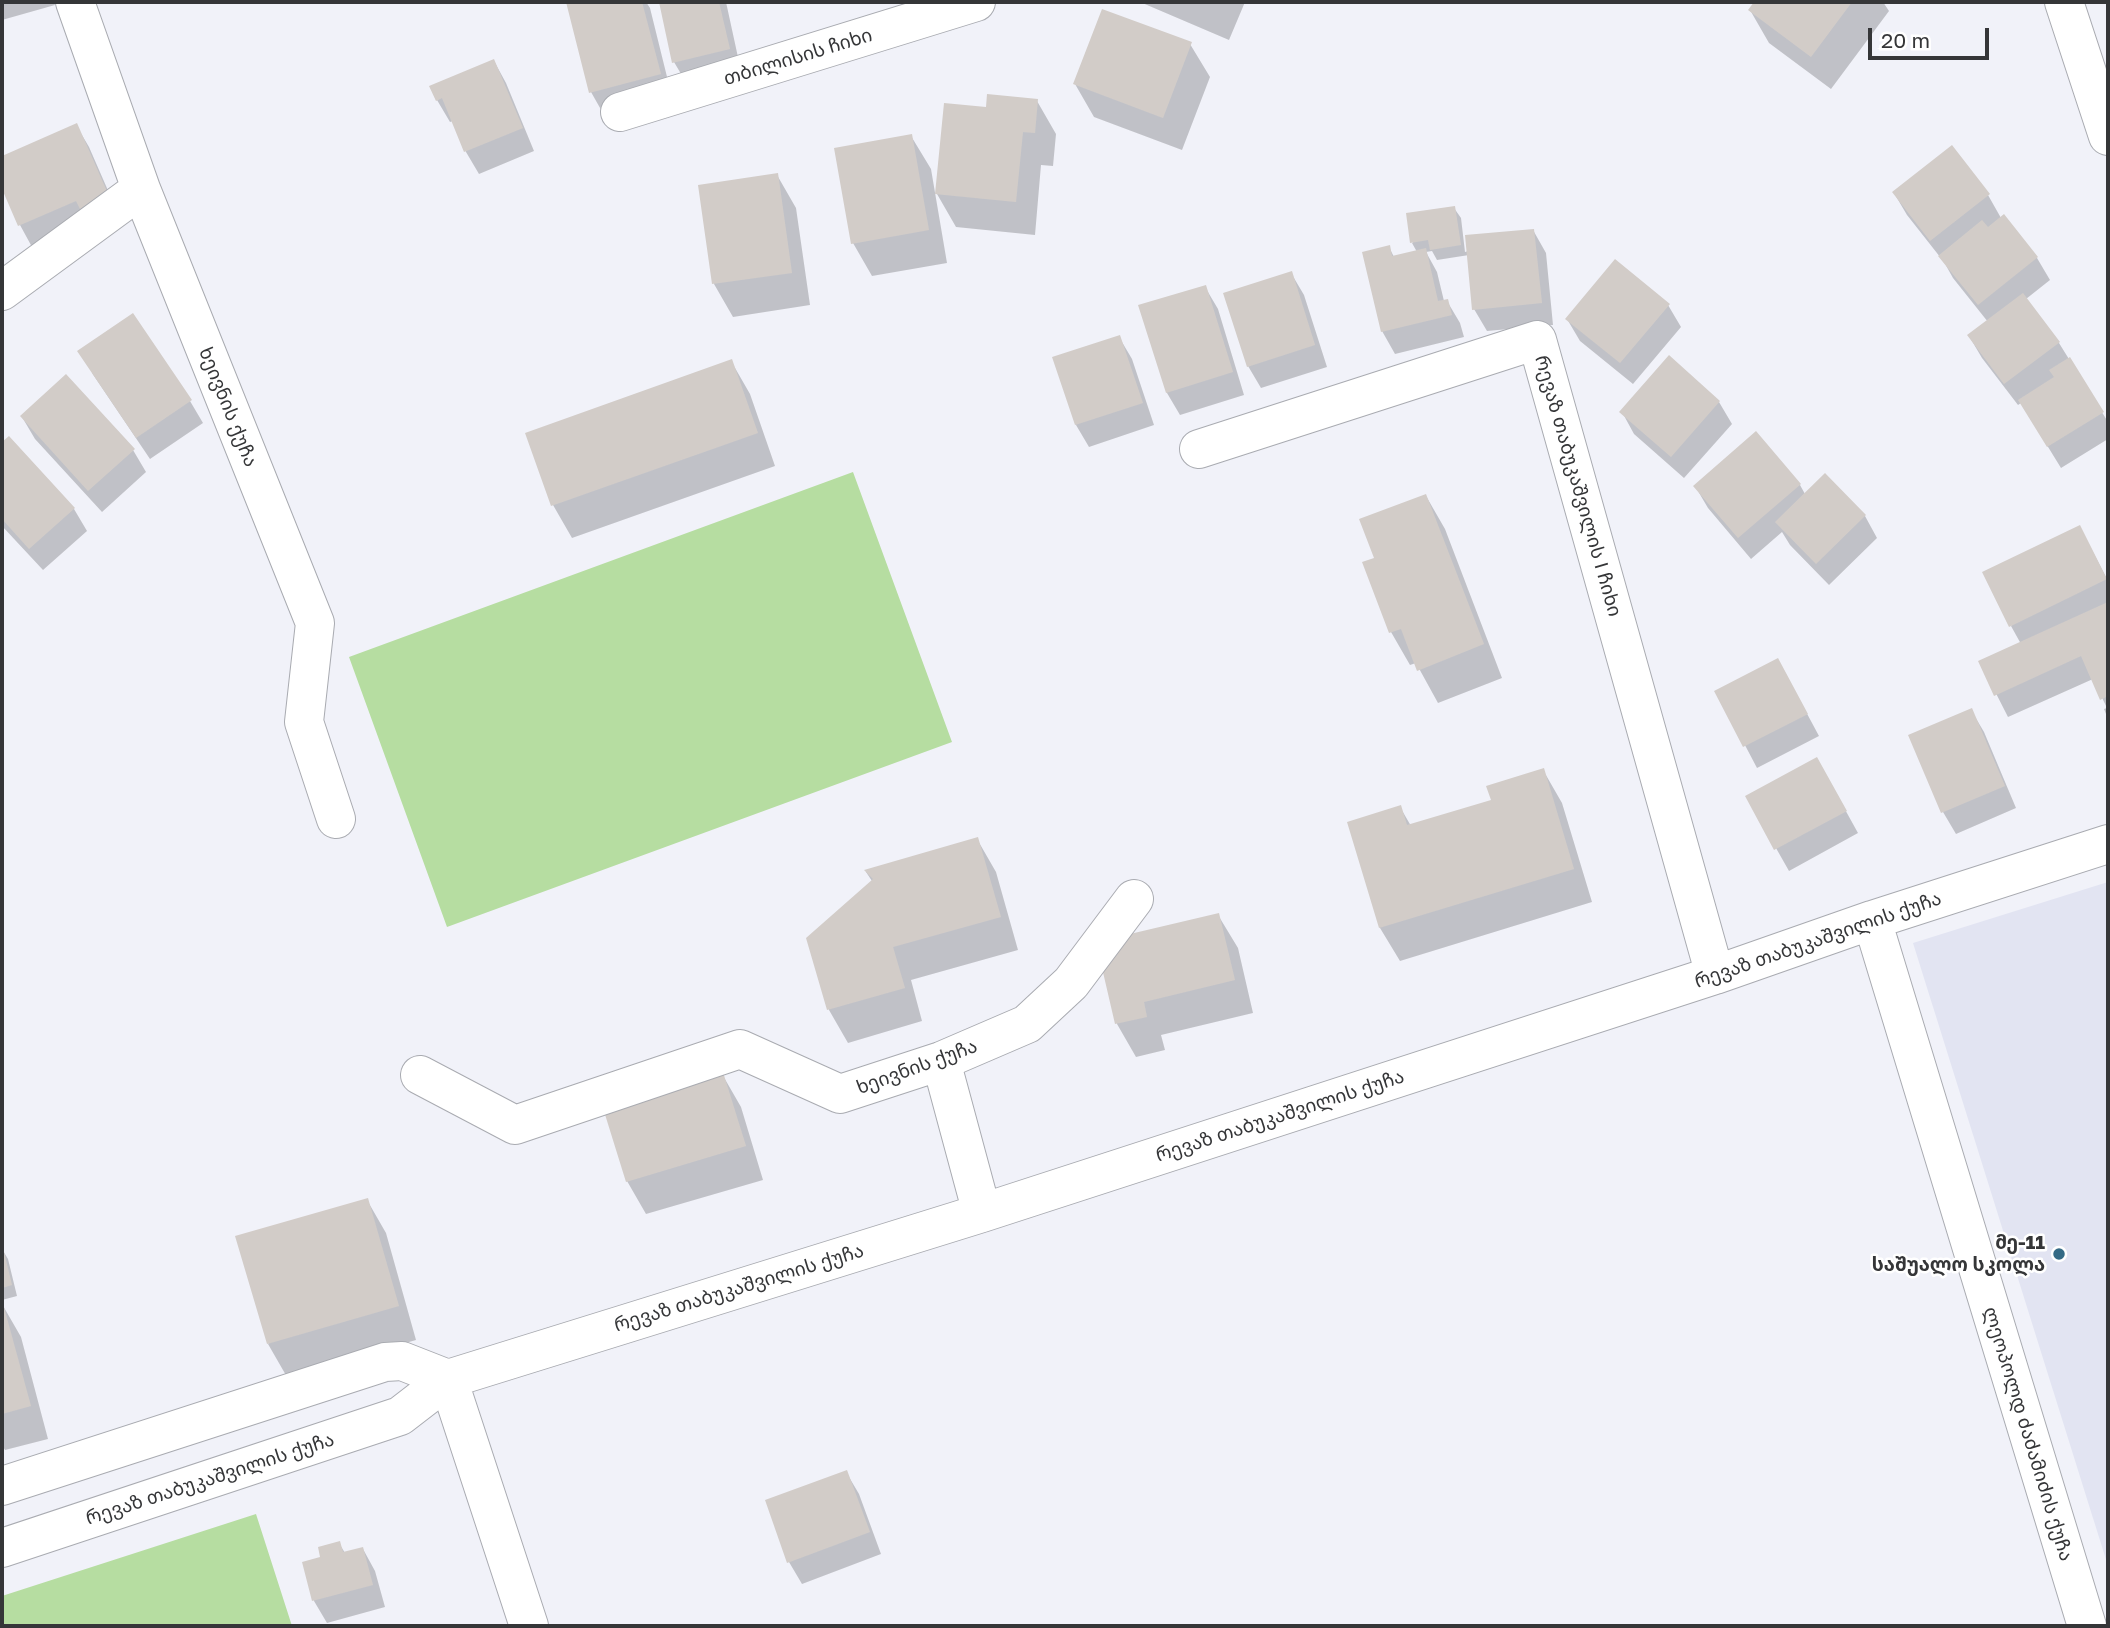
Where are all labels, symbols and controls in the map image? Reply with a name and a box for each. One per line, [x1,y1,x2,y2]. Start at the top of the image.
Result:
scale bar [1872,14,1993,58]
street label: თბილისის ჩიხი [721,24,875,90]
text: 20 m [1881,27,1930,53]
street label: ხეივნის ქუჩა [194,344,262,470]
street label: რევაზ თაბუკაშვილის I ჩიხი [1530,353,1626,619]
street label: რევაზ თაბუკაშვილის ქუჩა [1692,887,1944,993]
street label: ხეივნის ქუჩა [853,1035,981,1099]
street label: რევაზ თაბუკაშვილის ქუჩა [1153,1065,1407,1167]
place label: მე-11 საშუალო სკოლა [1872,1232,2045,1276]
street label: რევაზ თაბუკაშვილის ქუჩა [611,1239,867,1337]
marker: მე-11 საშუალო სკოლა [2051,1246,2067,1262]
street label: ლეოპოლდ ძაძამიძის ქუჩა [1978,1304,2078,1564]
street label: რევაზ თაბუკაშვილის ქუჩა [83,1428,337,1530]

